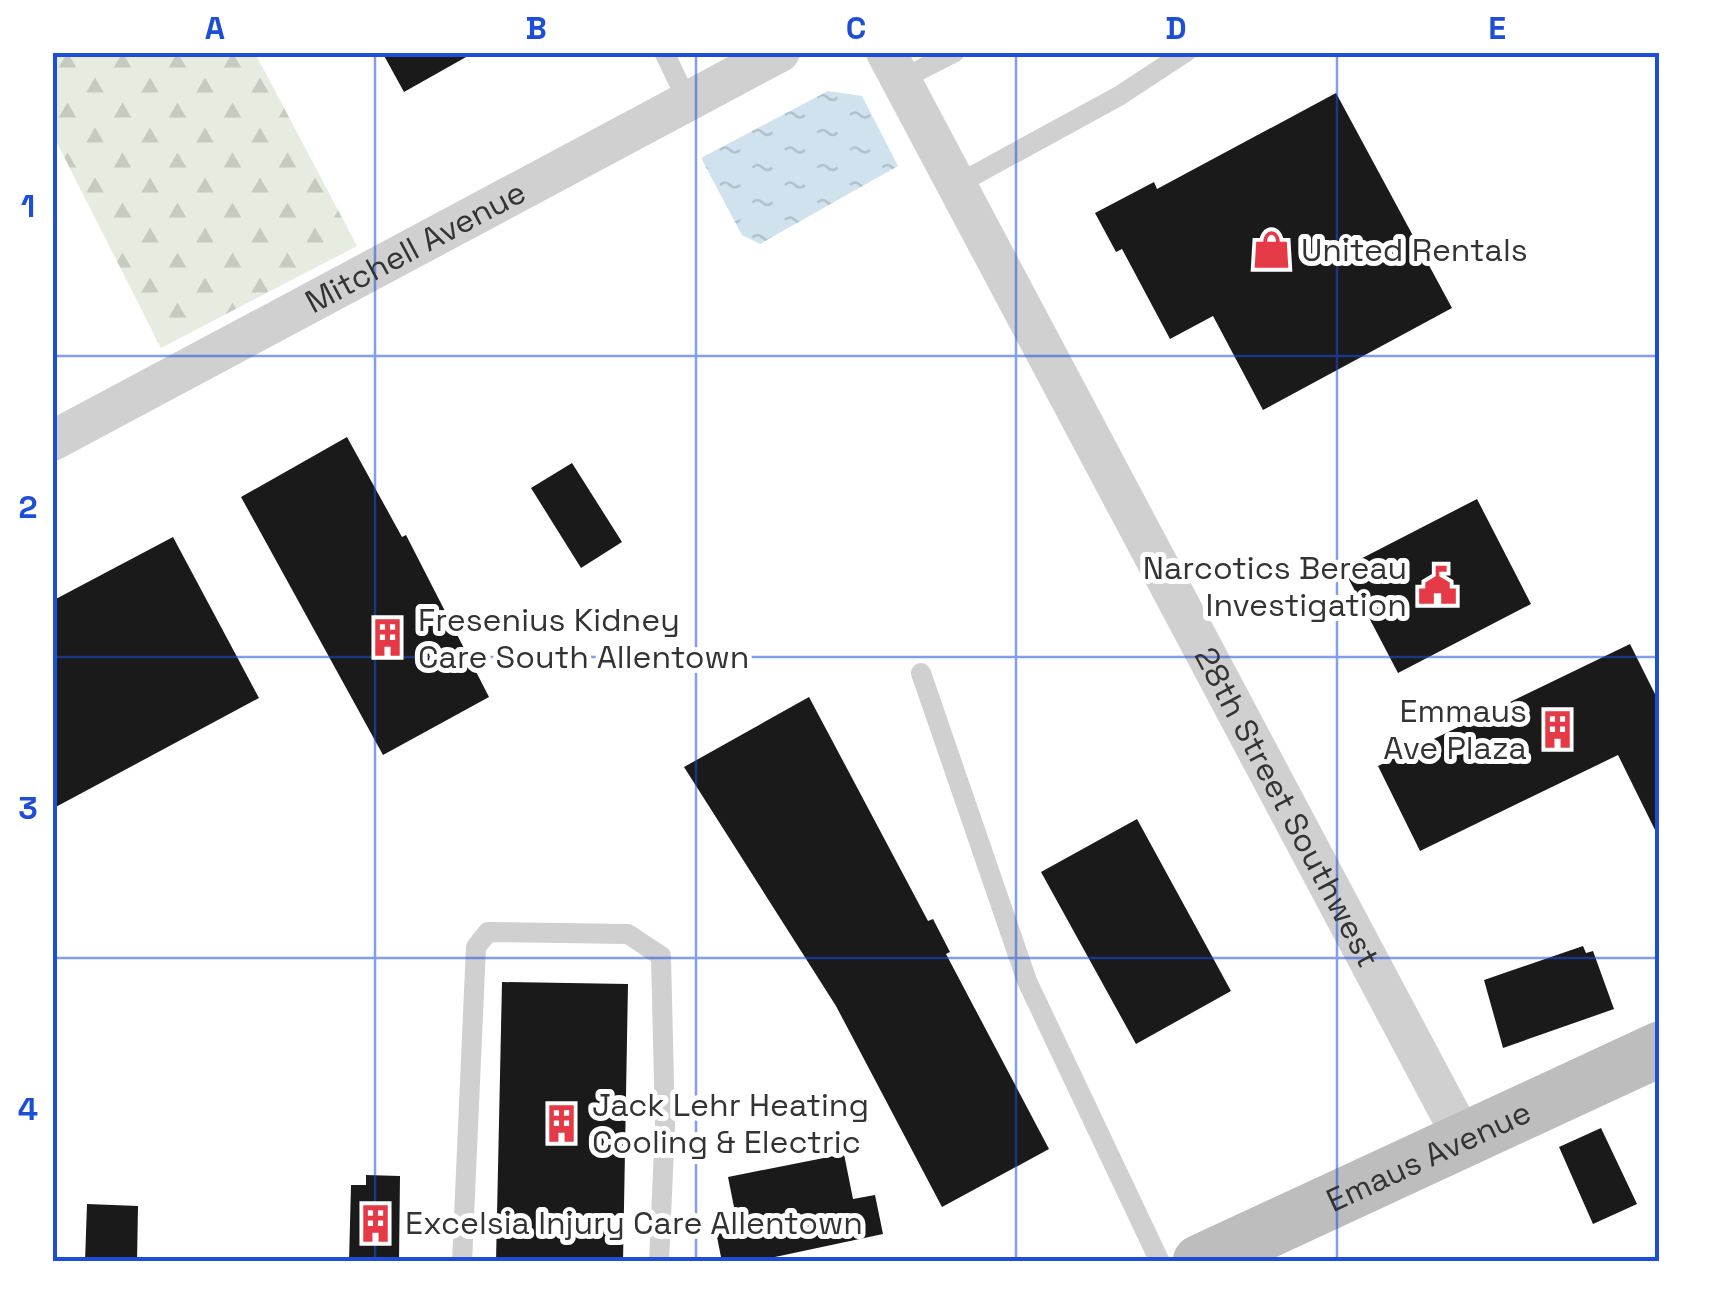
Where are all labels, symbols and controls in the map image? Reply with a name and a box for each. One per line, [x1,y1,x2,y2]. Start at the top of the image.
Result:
text: A [205,8,225,48]
text: B [525,8,547,48]
text: C [846,8,866,48]
text: D [1165,8,1187,48]
text: E [1488,8,1506,48]
street label: Mitchell Avenue [298,172,532,322]
text: 1 [21,186,35,226]
shop icon: United Rentals [1250,229,1292,271]
place label: United Rentals [1301,230,1528,270]
text: 2 [18,487,38,527]
place label: Narcotics Bereau Investigation [1143,548,1407,625]
public building icon: Narcotics Bereau Investigation [1416,565,1458,607]
place label: Fresenius Kidney Care South Allentown [418,600,750,677]
building icon: Fresenius Kidney Care South Allentown [367,617,409,659]
street label: 28th Street Southwest [1186,640,1388,974]
place label: Emmaus Ave Plaza [1383,691,1527,768]
building icon: Emmaus Ave Plaza [1536,708,1578,750]
text: 3 [18,788,38,828]
place label: Jack Lehr Heating Cooling & Electric [592,1085,869,1162]
text: 4 [18,1089,38,1129]
street label: Emaus Avenue [1320,1092,1537,1221]
building icon: Jack Lehr Heating Cooling & Electric [541,1102,583,1144]
building icon: Excelsia Injury Care Allentown [354,1202,396,1244]
place label: Excelsia Injury Care Allentown [405,1203,863,1243]

